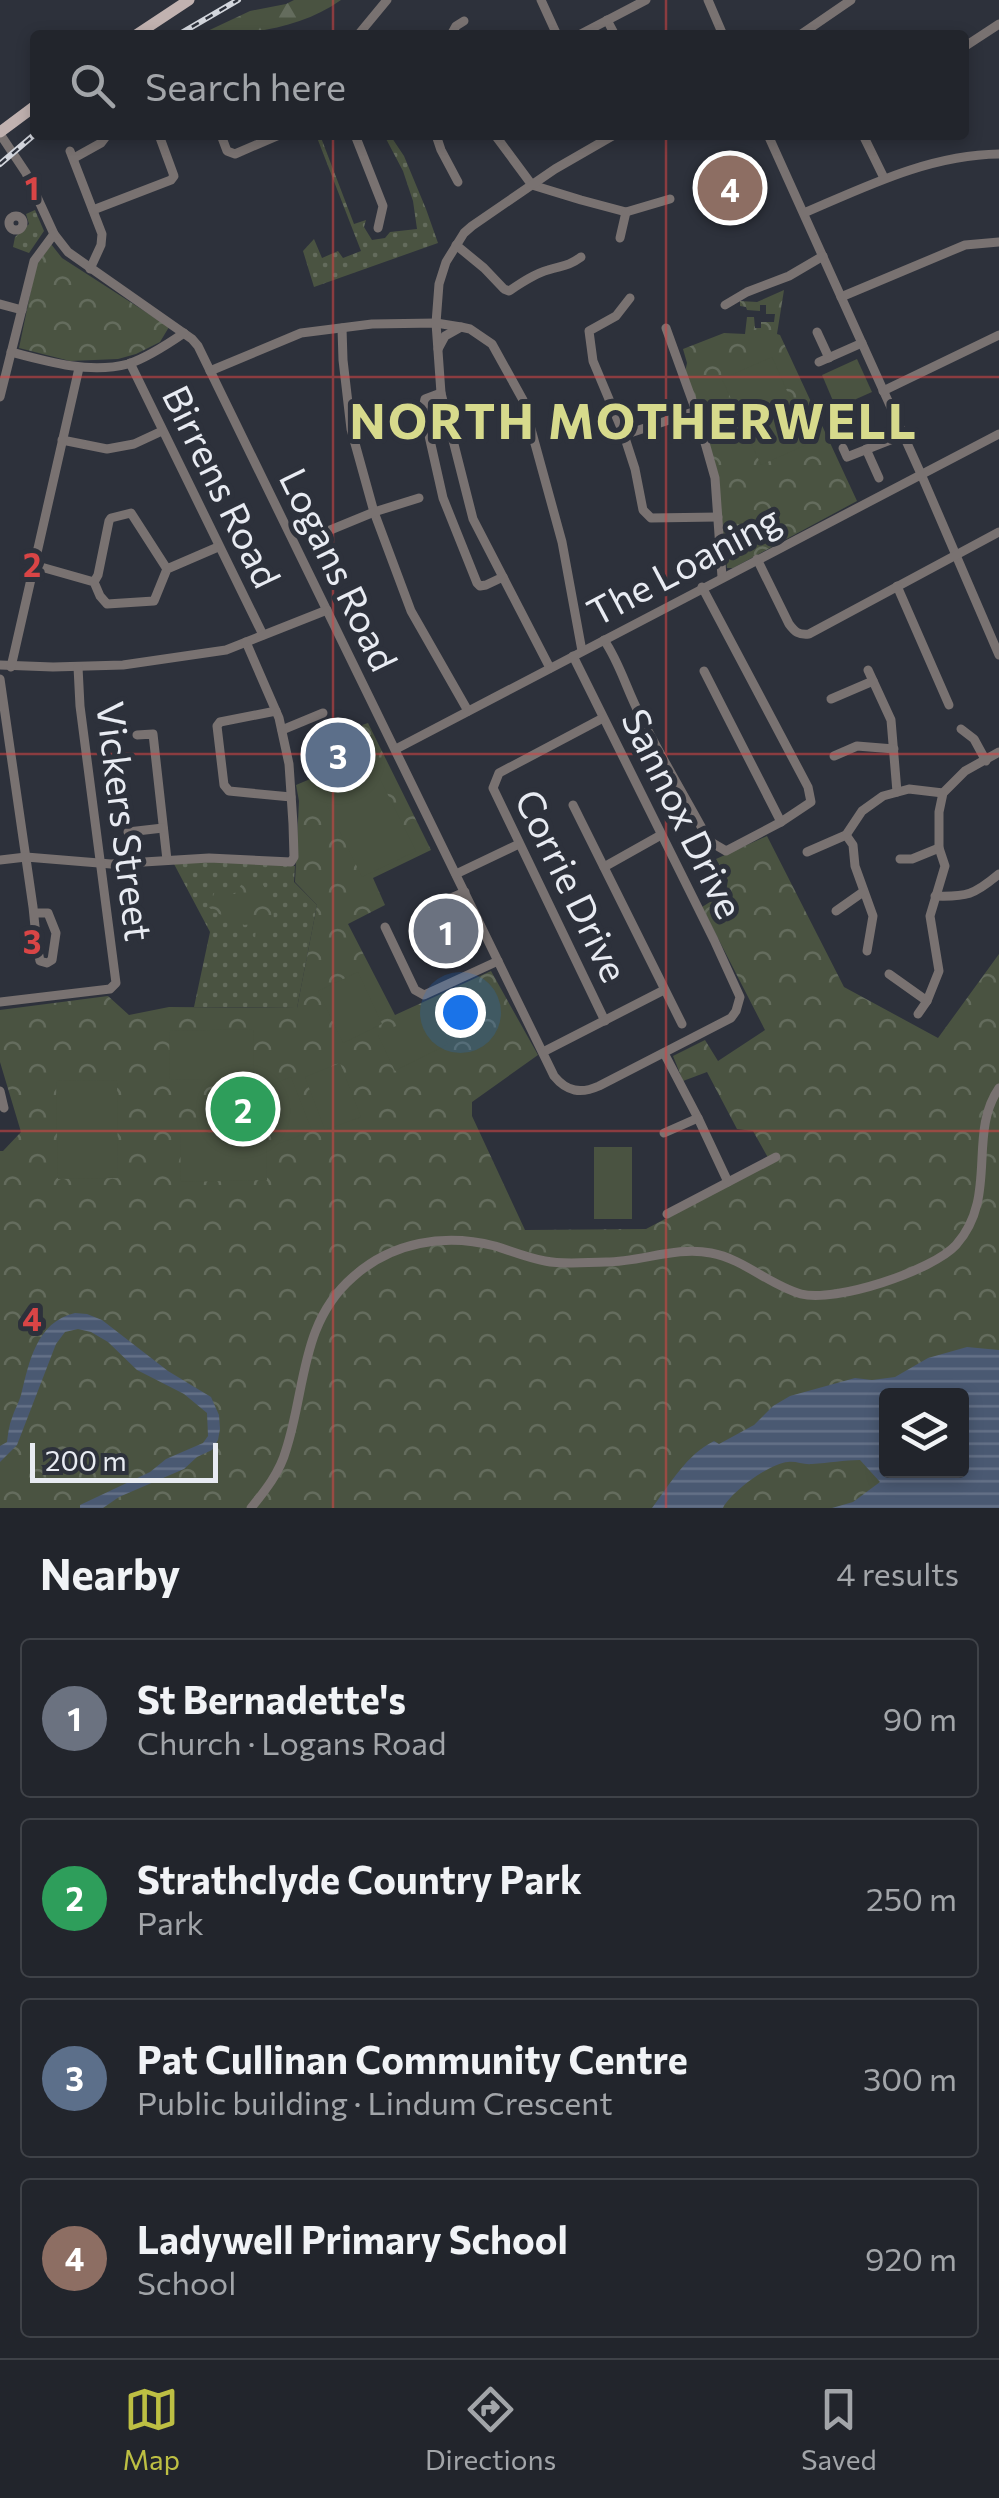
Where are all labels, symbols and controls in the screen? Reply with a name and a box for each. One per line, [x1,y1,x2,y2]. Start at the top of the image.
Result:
search box [30,30,969,140]
icon: search [65,58,120,113]
text: Search here [145,62,346,109]
pin: 4 [698,150,762,226]
text: 1 [25,167,39,207]
street label: Birrens Road [154,377,292,595]
district label: NORTH MOTHERWELL [350,390,919,449]
street label: Logans Road [271,460,409,678]
street label: The Loaning [579,494,787,634]
text: 2 [23,544,41,584]
street label: Vickers Street [88,699,164,943]
street label: Sannox Drive [613,701,755,925]
pin: 3 [306,718,370,792]
street label: Corrie Drive [506,781,640,989]
pin: 1 [414,894,478,968]
text: 3 [23,921,41,961]
your location [435,987,486,1038]
pin: 2 [210,1072,276,1146]
text: 4 [22,1298,42,1338]
map controls [879,1388,969,1478]
button: layers [879,1388,969,1478]
scale bar [30,1438,218,1482]
text: 200 m [45,1443,127,1477]
text: Nearby [40,1547,180,1599]
text: 4 results [836,1553,959,1593]
text: St Bernadette's [137,1675,406,1722]
text: 1 [67,1698,82,1738]
text: 90 m [883,1698,957,1738]
text: Church · Logans Road [137,1722,446,1762]
text: Strathclyde Country Park [137,1855,582,1902]
text: 2 [65,1878,84,1918]
text: 250 m [866,1878,957,1918]
text: Park [137,1902,204,1942]
text: Pat Cullinan Community Centre [137,2035,688,2082]
text: 3 [65,2058,84,2098]
text: 300 m [863,2058,957,2098]
text: Public building · Lindum Crescent [137,2082,613,2122]
text: Ladywell Primary School [137,2215,568,2262]
text: 4 [65,2238,84,2278]
text: 920 m [865,2238,957,2278]
text: School [137,2262,236,2302]
tab: Map [122,2382,180,2476]
tab: Directions [425,2382,556,2476]
tab: Saved [801,2382,877,2476]

